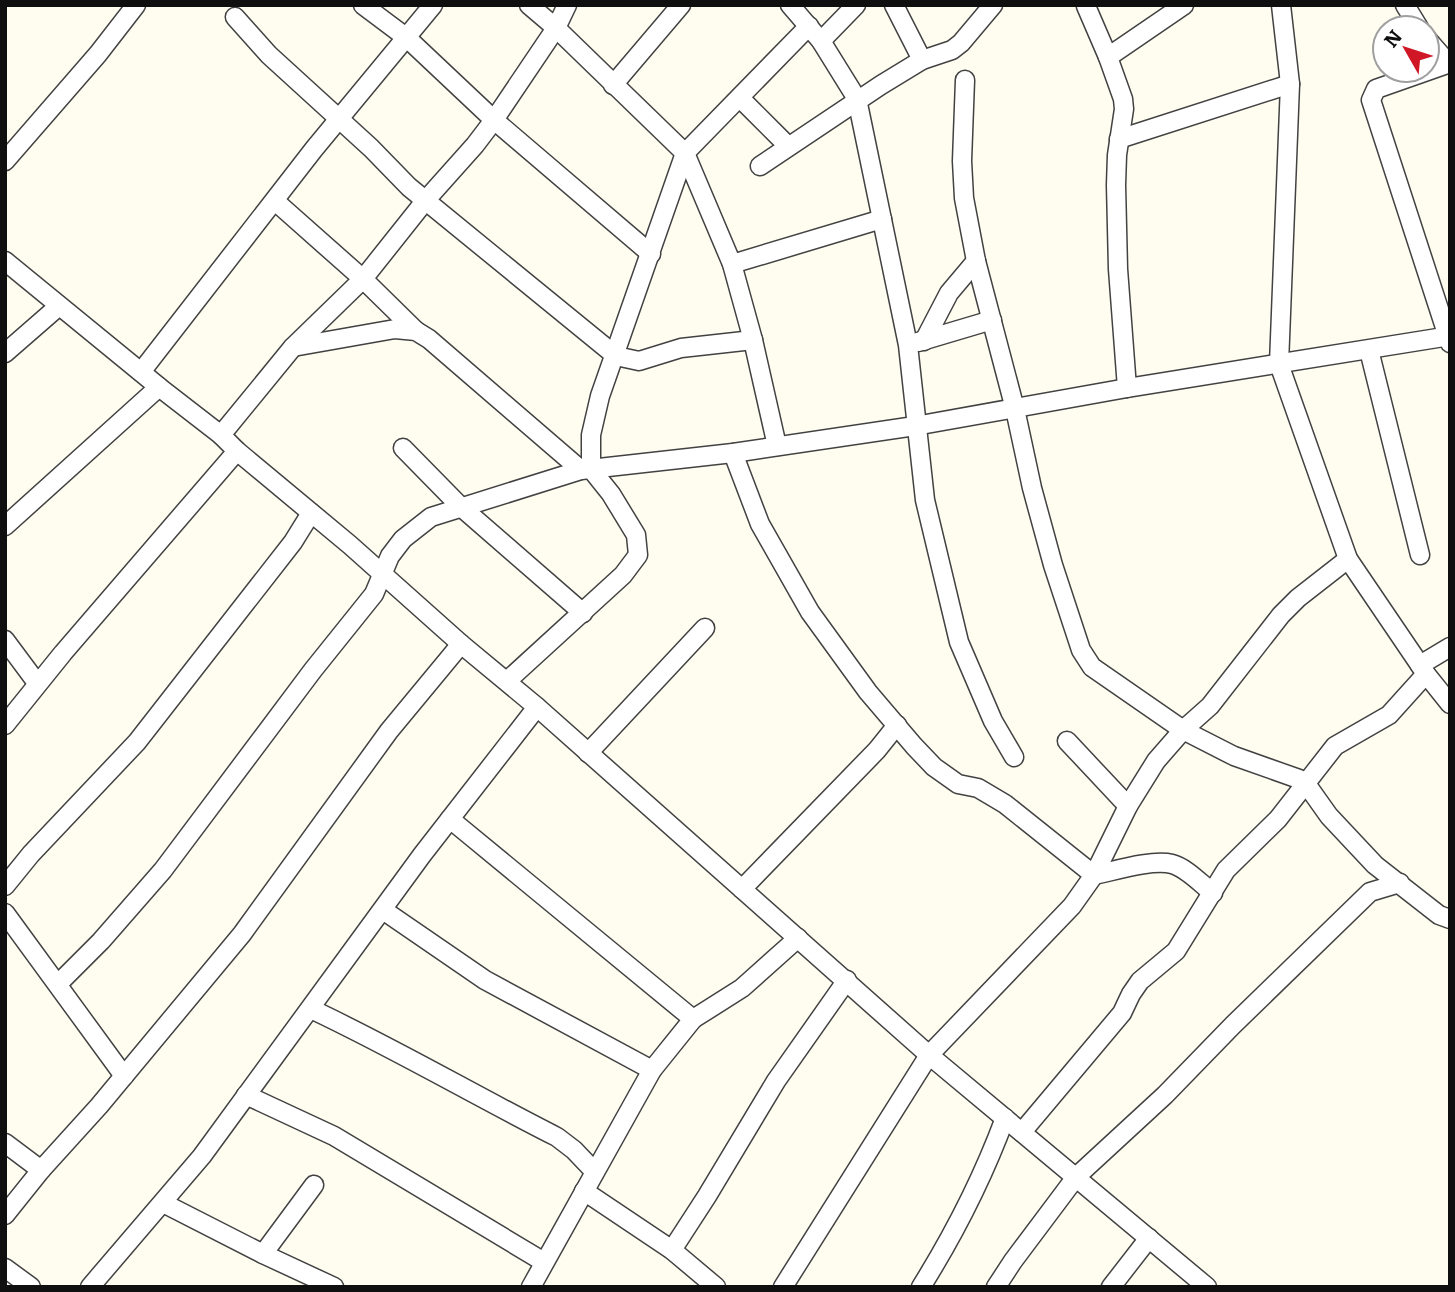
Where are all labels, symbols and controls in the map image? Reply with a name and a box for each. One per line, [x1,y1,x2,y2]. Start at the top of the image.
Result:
north arrow [1371,14,1441,84]
text: N [1376,23,1408,53]

